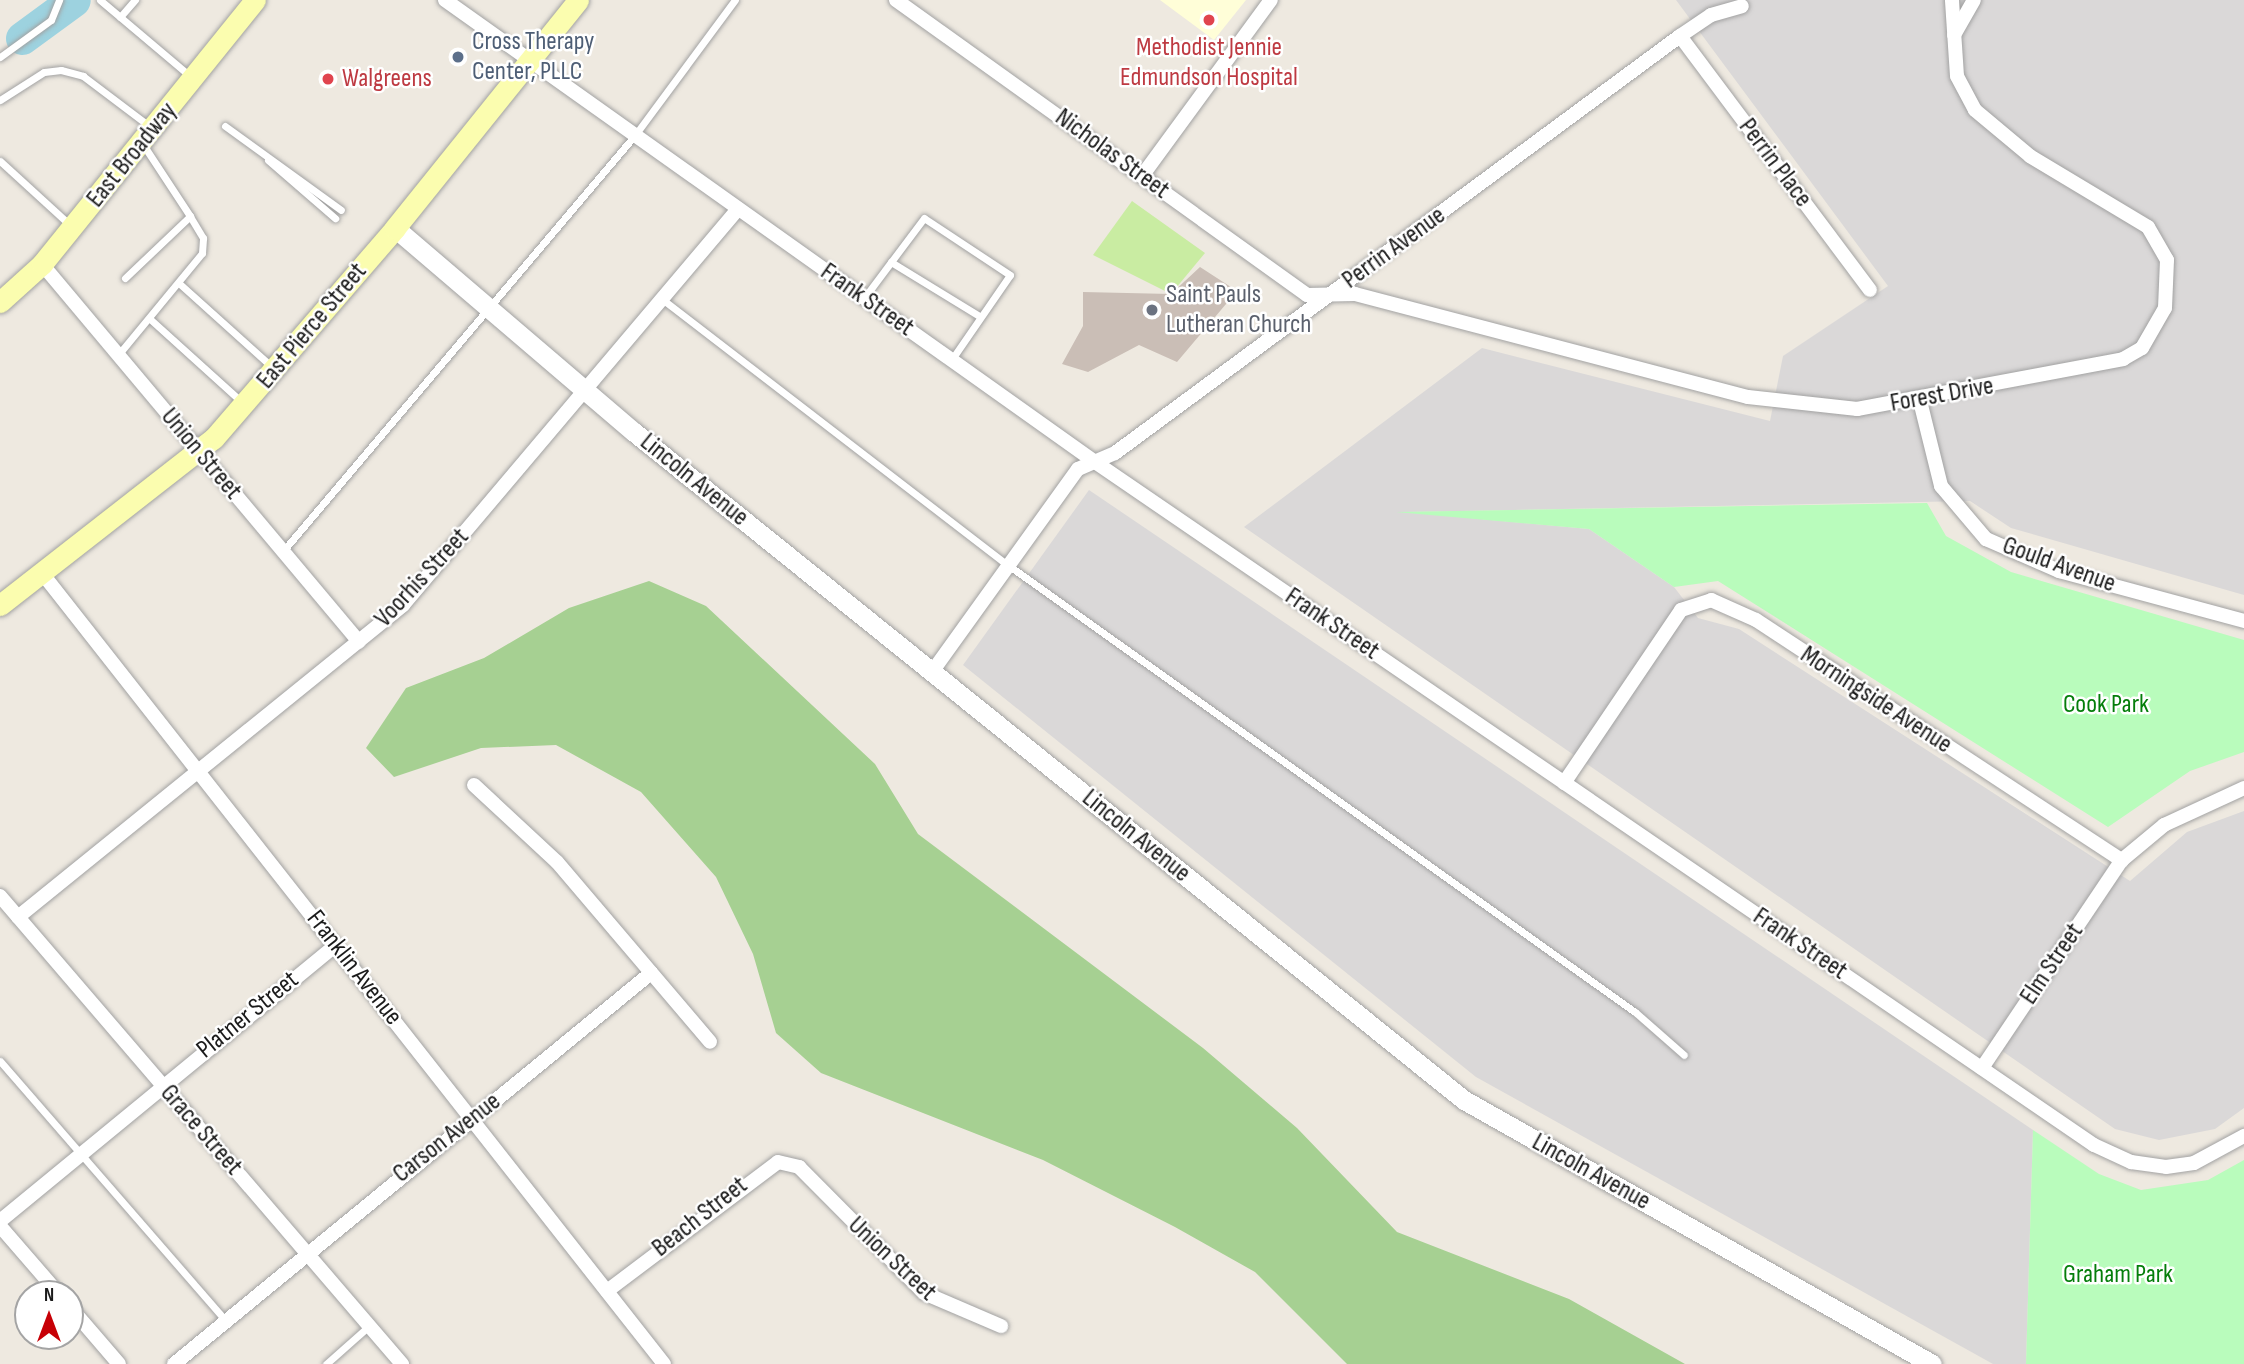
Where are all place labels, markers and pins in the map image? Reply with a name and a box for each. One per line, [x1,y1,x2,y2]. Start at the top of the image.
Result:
marker: Methodist Jennie Edmundson Hospital [1199,10,1219,30]
place label: Cross Therapy Center, PLLC [472,26,594,88]
place label: Methodist Jennie Edmundson Hospital [1120,32,1298,94]
marker: Cross Therapy Center, PLLC [450,49,466,65]
place label: Walgreens [342,63,432,95]
marker: Walgreens [320,71,336,87]
place label: Saint Pauls Lutheran Church [1166,279,1311,340]
marker: Saint Pauls Lutheran Church [1144,302,1160,318]

